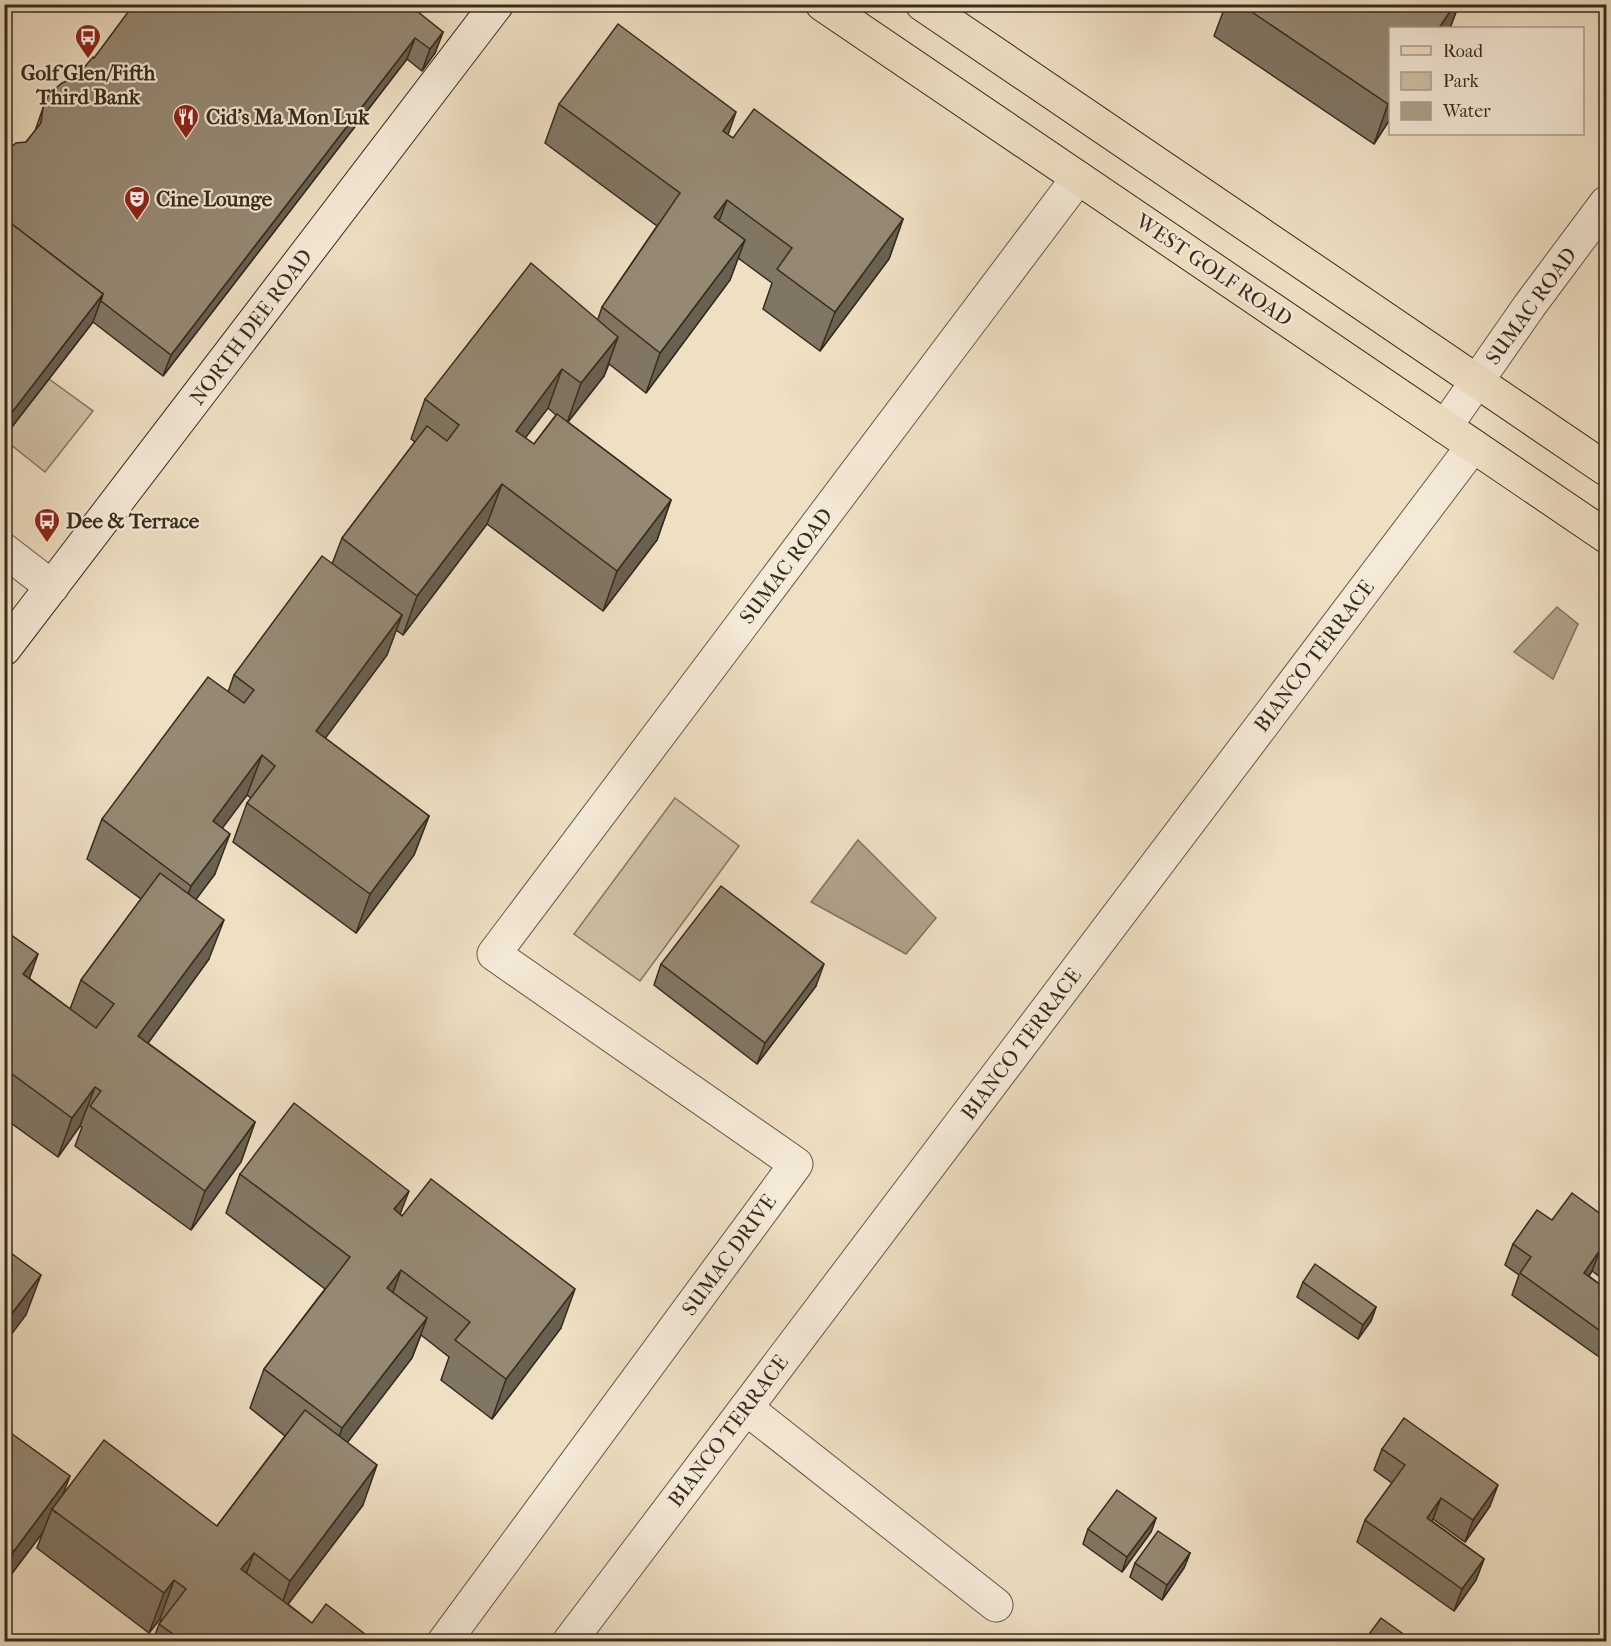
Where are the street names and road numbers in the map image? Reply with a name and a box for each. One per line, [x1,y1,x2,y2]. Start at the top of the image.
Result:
street label: WEST GOLF ROAD [1131,208,1297,331]
street label: SUMAC ROAD [1481,243,1581,369]
street label: NORTH DEE ROAD [185,245,317,409]
street label: SUMAC ROAD [735,503,837,629]
street label: BIANCO TERRACE [1249,575,1379,737]
street label: BIANCO TERRACE [956,963,1086,1125]
street label: SUMAC DRIVE [677,1190,781,1320]
street label: BIANCO TERRACE [663,1350,793,1512]

